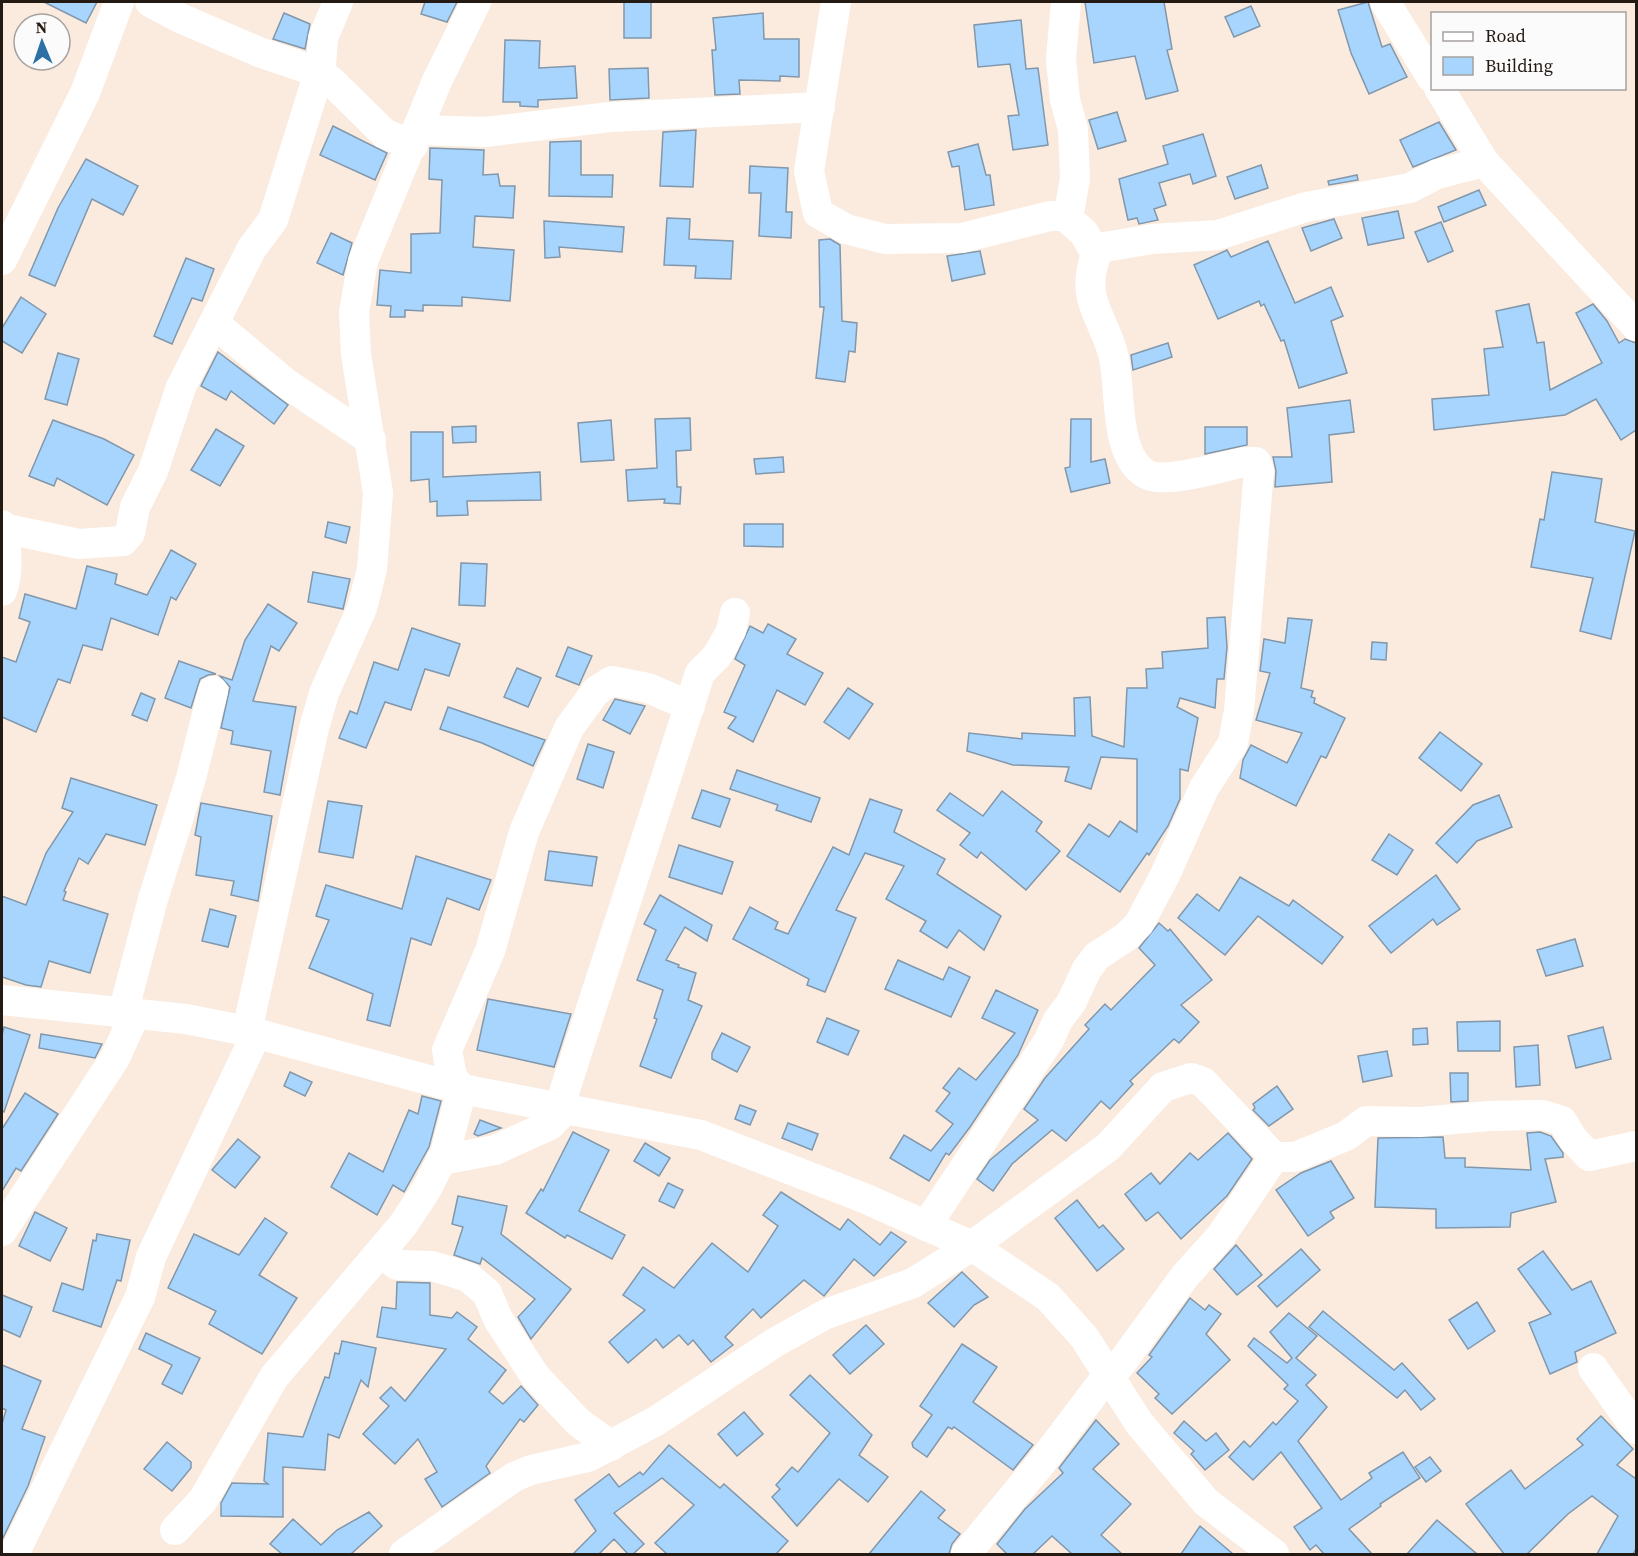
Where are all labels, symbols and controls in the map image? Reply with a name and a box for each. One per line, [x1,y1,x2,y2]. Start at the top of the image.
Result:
north arrow [12,12,72,72]
legend [1431,12,1626,90]
text: N [35,16,48,38]
text: Road [1485,23,1526,48]
text: Building [1485,53,1553,78]

